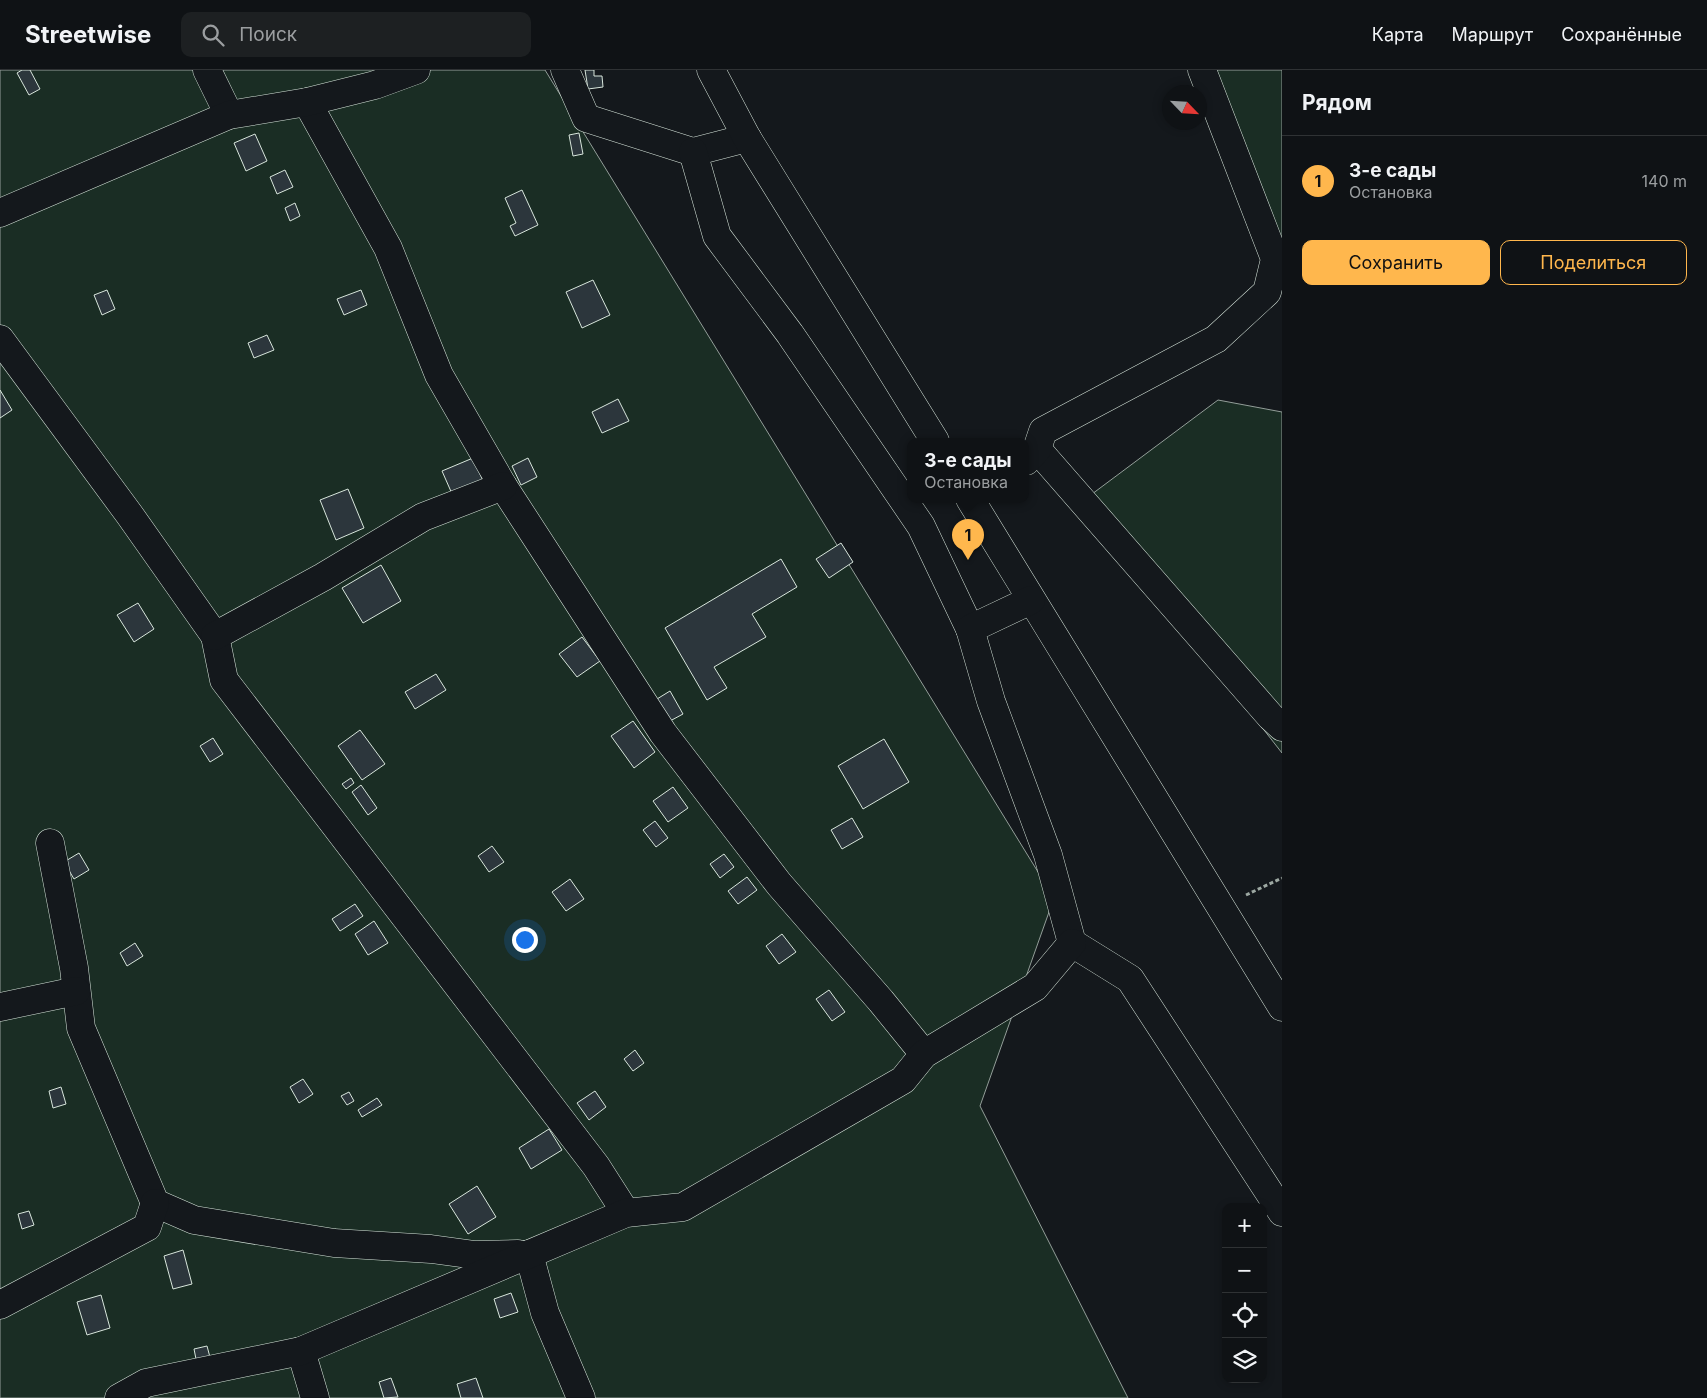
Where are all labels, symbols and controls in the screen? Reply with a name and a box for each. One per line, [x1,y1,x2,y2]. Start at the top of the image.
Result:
search box [181,12,531,57]
text: Streetwise [25,20,151,49]
icon: search [199,21,227,49]
text: Поиск [239,23,297,46]
text: Карта [1372,24,1424,45]
text: Маршрут [1452,24,1533,45]
text: Сохранённые [1561,24,1682,45]
north arrow [1162,85,1207,130]
text: Рядом [1302,90,1372,115]
text: 3-е сады [1349,159,1436,182]
text: 1 [1315,171,1321,191]
text: 140 m [1642,171,1687,191]
text: Остановка [1349,182,1433,202]
button: Сохранить [1302,240,1490,285]
button: Поделиться [1500,240,1687,285]
popup [907,438,1029,503]
text: 3-е сады [924,449,1012,472]
text: Остановка [924,472,1008,492]
pin: 1 [952,519,984,560]
your location [512,927,538,953]
map controls [1222,1203,1267,1383]
button: + [1222,1203,1267,1248]
button: − [1222,1248,1267,1293]
button: locate [1222,1293,1267,1338]
button: layers [1222,1338,1267,1383]

